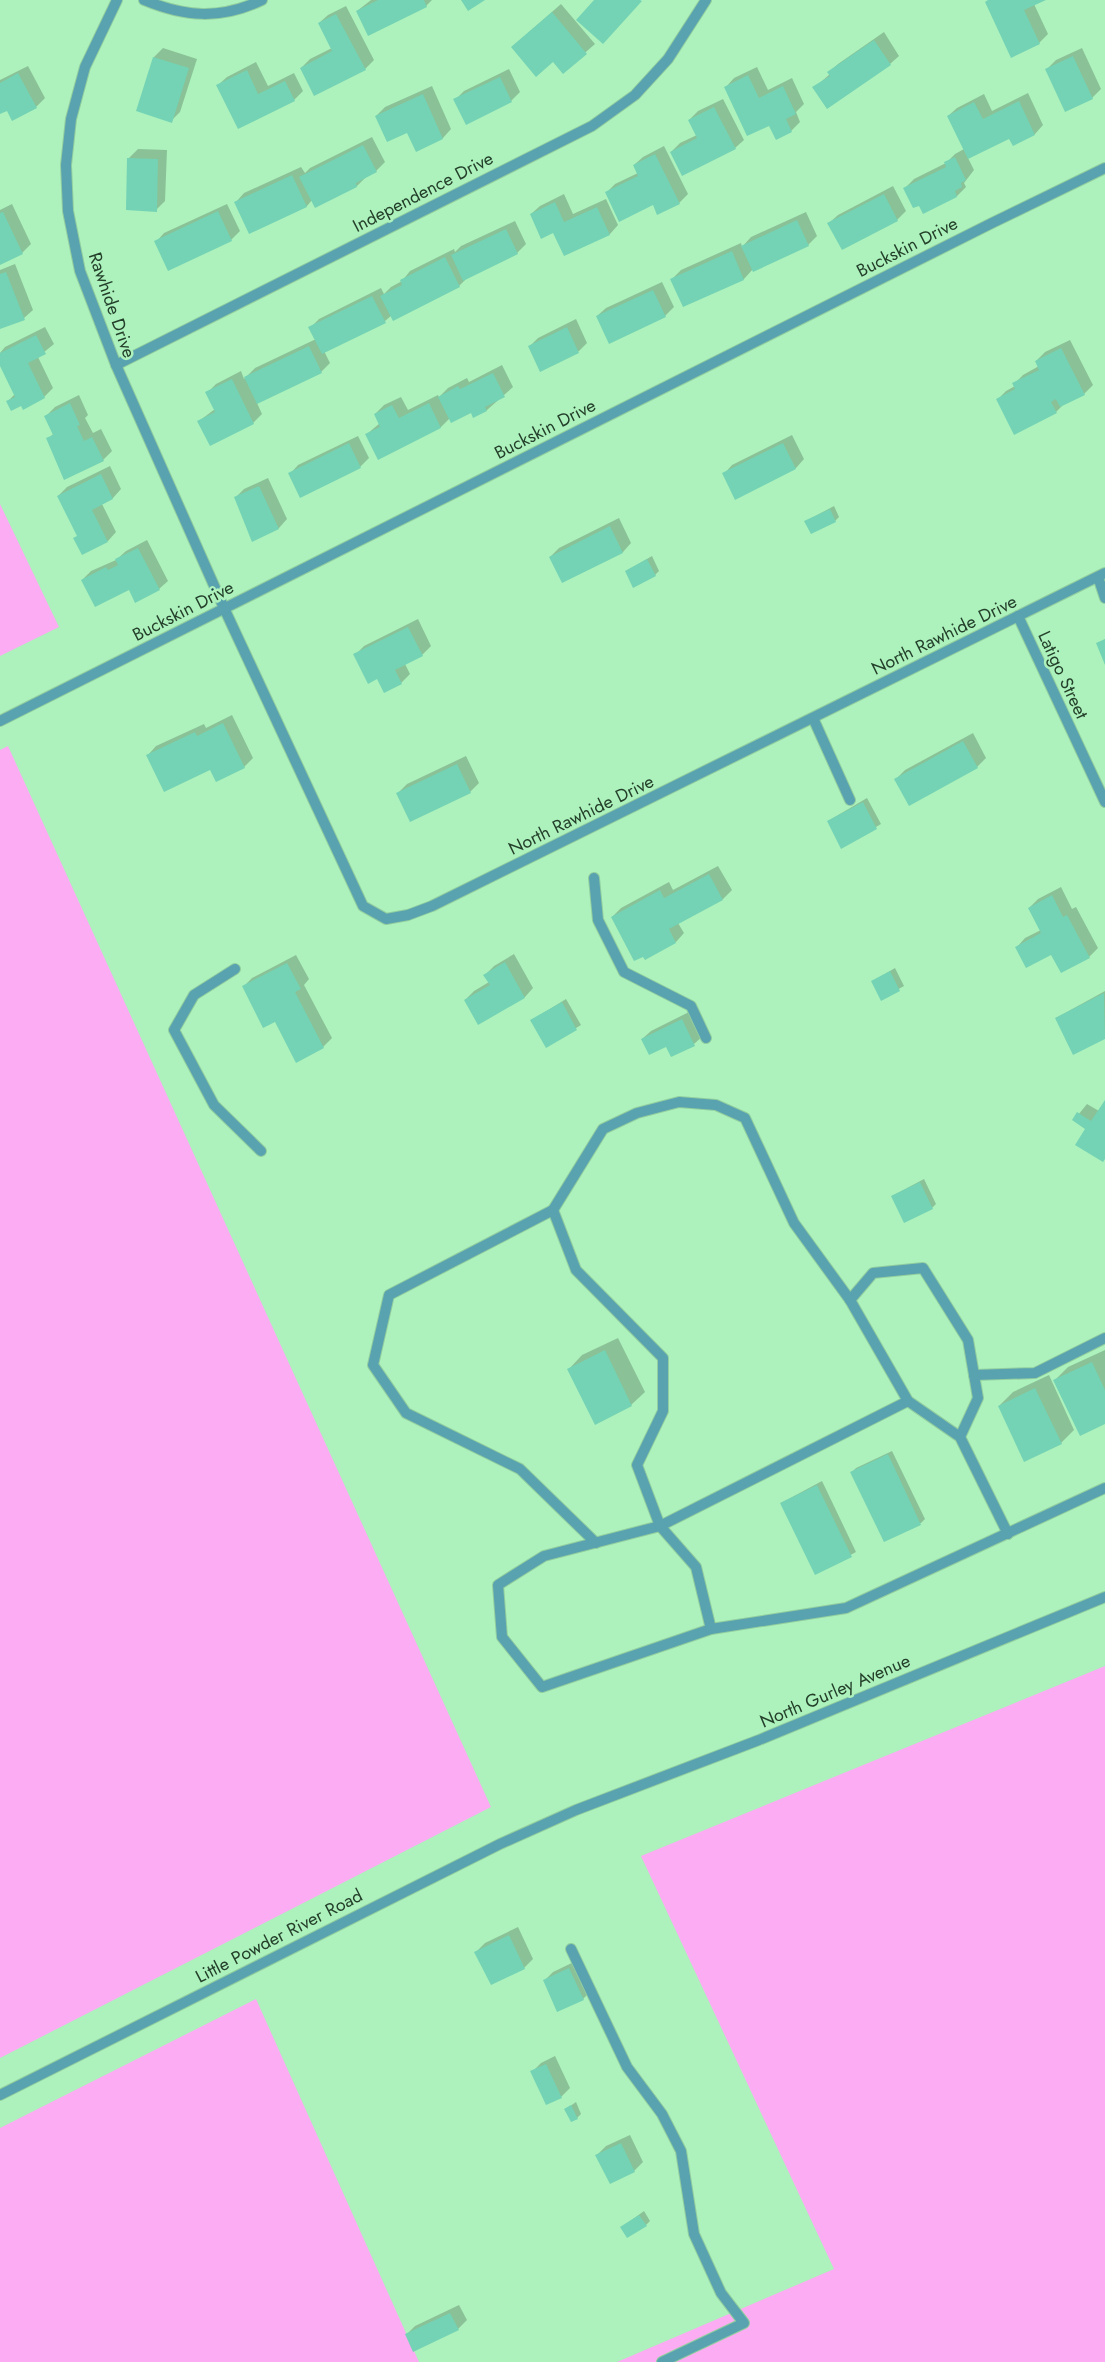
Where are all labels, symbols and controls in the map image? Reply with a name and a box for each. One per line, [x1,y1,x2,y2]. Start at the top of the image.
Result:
street label: Independence Drive [348,145,498,239]
street label: Buckskin Drive [852,210,962,284]
street label: Rawhide Drive [82,249,142,361]
street label: Buckskin Drive [490,392,600,466]
street label: Buckskin Drive [128,574,238,648]
street label: North Rawhide Drive [867,588,1021,682]
street label: Latigo Street [1031,627,1095,724]
street label: North Rawhide Drive [504,768,658,862]
street label: North Gurley Avenue [756,1648,914,1734]
street label: Little Powder River Road [191,1883,367,1989]

